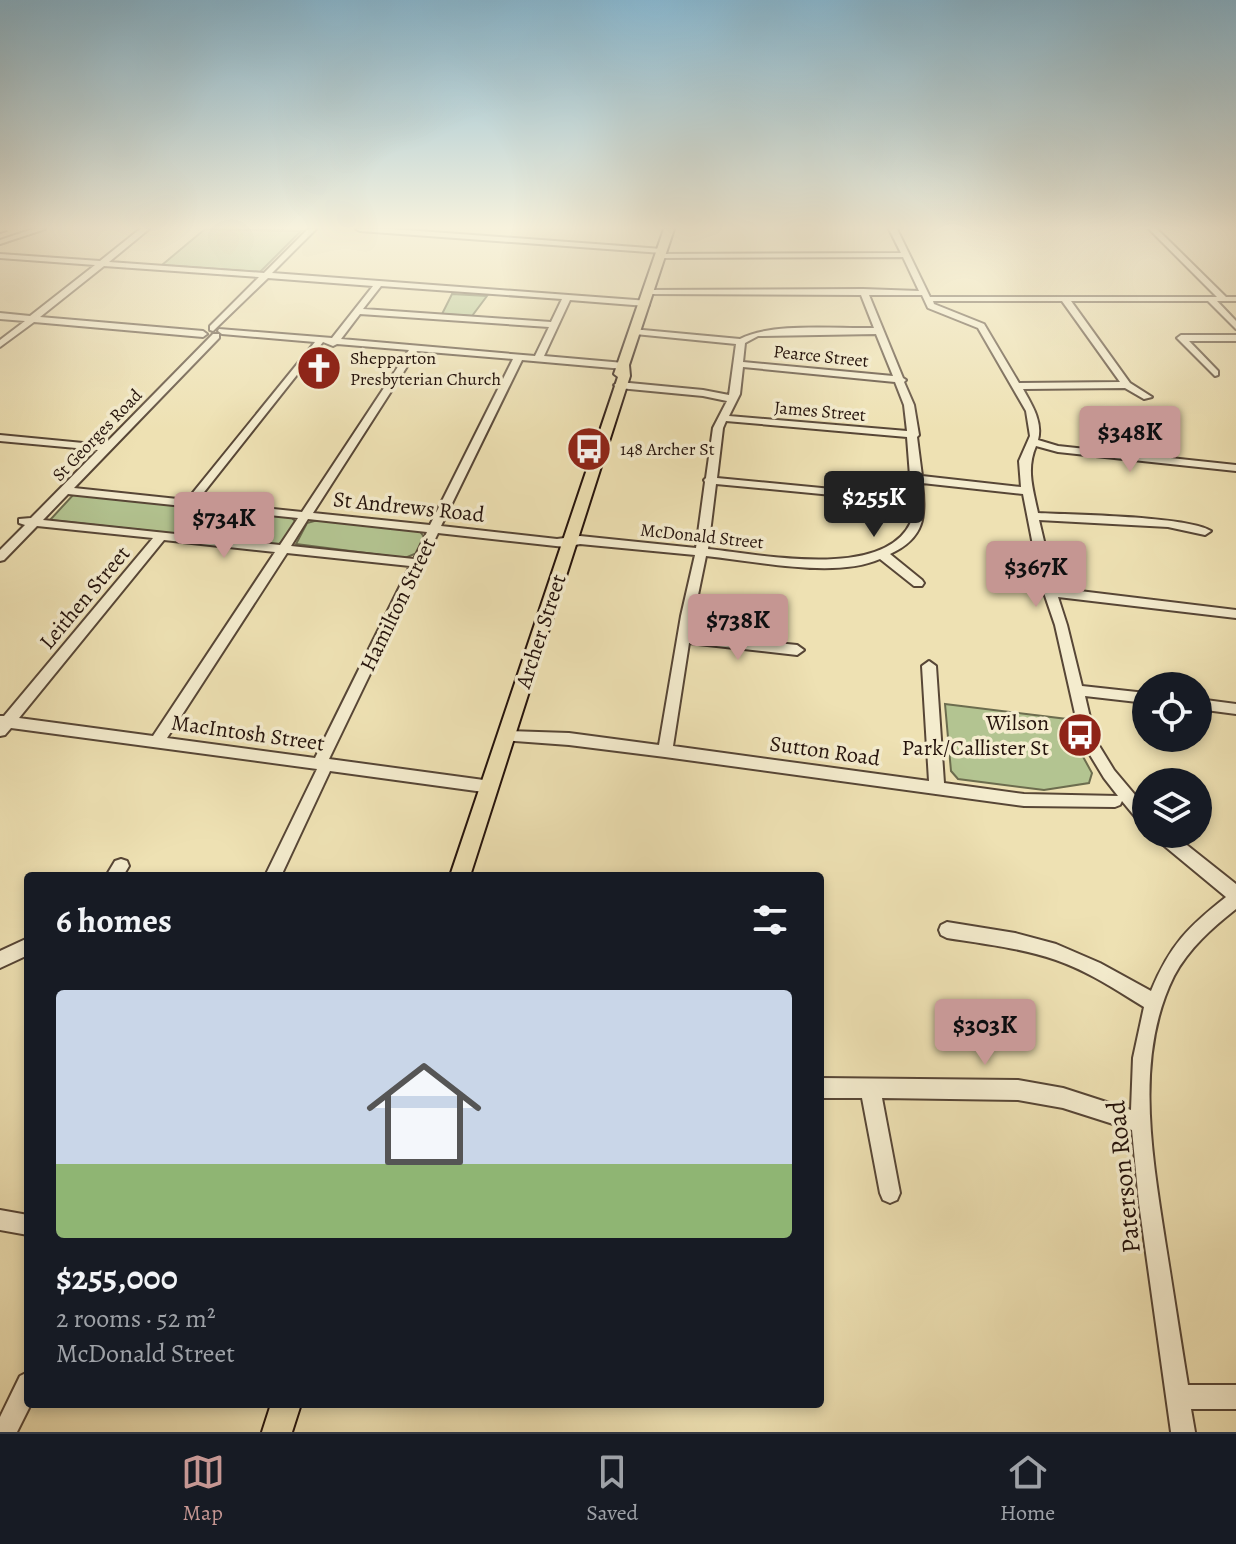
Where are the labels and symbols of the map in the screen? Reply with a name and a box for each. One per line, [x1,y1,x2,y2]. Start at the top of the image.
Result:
street label: Pearce Street [772,339,870,373]
church icon: Shepparton Presbyterian Church [295,344,343,392]
place label: Shepparton Presbyterian Church [350,346,501,391]
street label: St Georges Road [47,383,148,486]
street label: James Street [773,395,867,427]
pin: $348K [1074,406,1186,474]
bus stop icon: 148 Archer St [565,425,613,473]
place label: 148 Archer St [620,437,715,461]
pin: $255K [818,471,930,539]
street label: St Andrews Road [332,484,486,530]
pin: $734K [168,492,280,560]
street label: McDonald Street [639,518,765,554]
street label: Hamilton Street [353,533,443,676]
street label: Leithen Street [33,540,137,656]
pin: $367K [980,541,1092,609]
street label: Archer Street [508,570,574,693]
pin: $738K [682,594,794,662]
street label: MacIntosh Street [169,707,326,759]
place label: Wilson Park/Callister St [902,708,1049,763]
bus stop icon: Wilson Park/Callister St [1056,711,1104,759]
street label: Sutton Road [768,728,882,774]
pin: $303K [929,999,1041,1067]
street label: Paterson Road [1098,1099,1149,1255]

